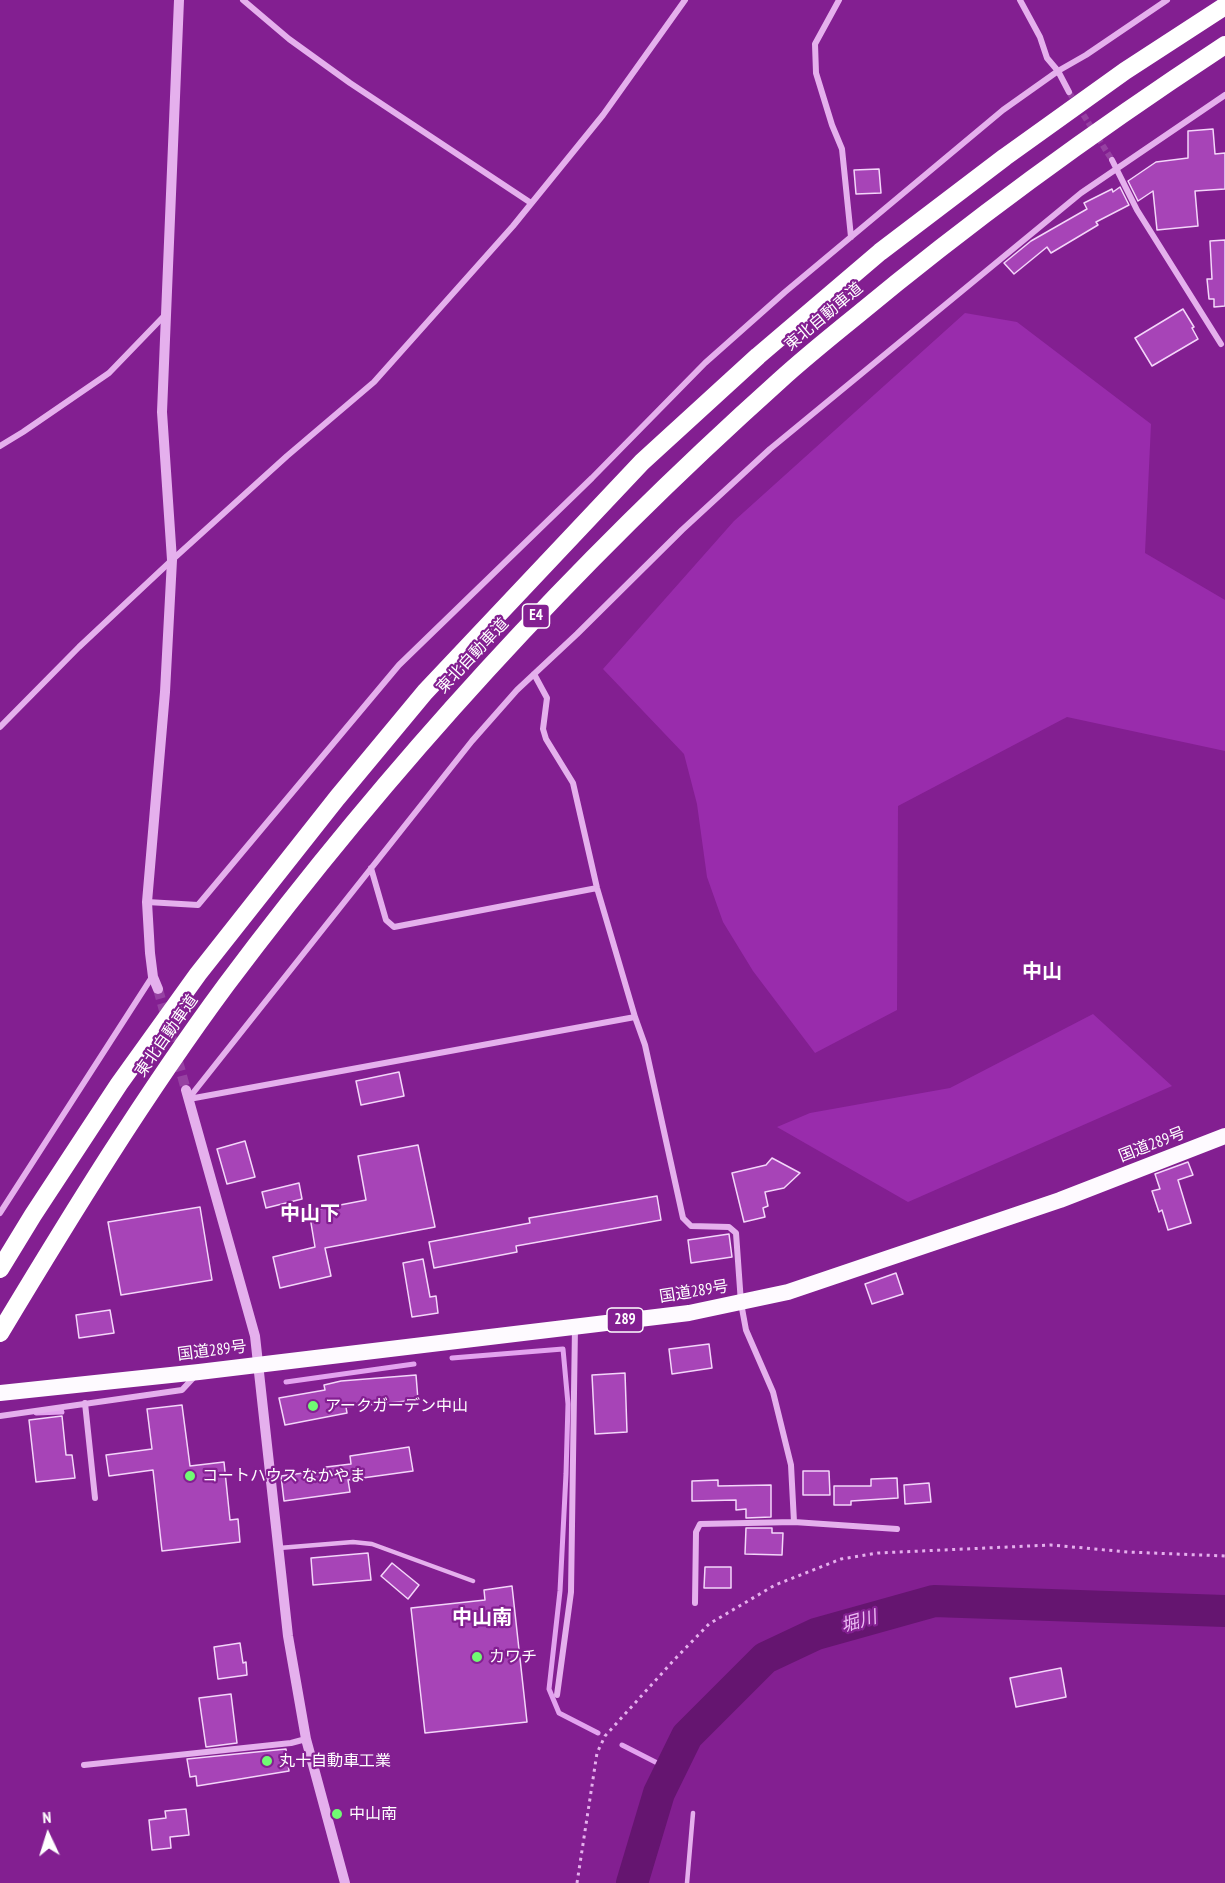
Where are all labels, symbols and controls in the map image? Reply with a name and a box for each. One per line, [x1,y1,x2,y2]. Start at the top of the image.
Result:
street label: 東北自動車道 [781,279,867,355]
road number: E4 [522,604,550,628]
street label: 東北自動車道 [433,614,513,698]
district label: 中山 [1022,960,1062,984]
street label: 東北自動車道 [132,991,202,1081]
street label: 国道289号 [1116,1124,1188,1166]
district label: 中山下 [280,1202,340,1226]
street label: 国道289号 [658,1277,730,1307]
road number: 289 [607,1308,643,1332]
street label: 国道289号 [176,1337,248,1365]
place label: アークガーデン中山 [325,1396,468,1416]
marker: アークガーデン中山 [306,1399,320,1413]
place label: コートハウス なかやま [202,1466,365,1486]
marker: コートハウス なかやま [183,1469,197,1483]
district label: 中山南 [452,1606,512,1630]
water label: 堀川 [839,1607,879,1637]
place label: カワチ [489,1647,537,1667]
marker: カワチ [470,1650,484,1664]
place label: 丸十自動車工業 [279,1751,391,1771]
marker: 丸十自動車工業 [260,1754,274,1768]
place label: 中山南 [349,1804,397,1824]
north arrow [18,1805,78,1865]
text: N [42,1807,52,1827]
marker: 中山南 [330,1807,344,1821]

